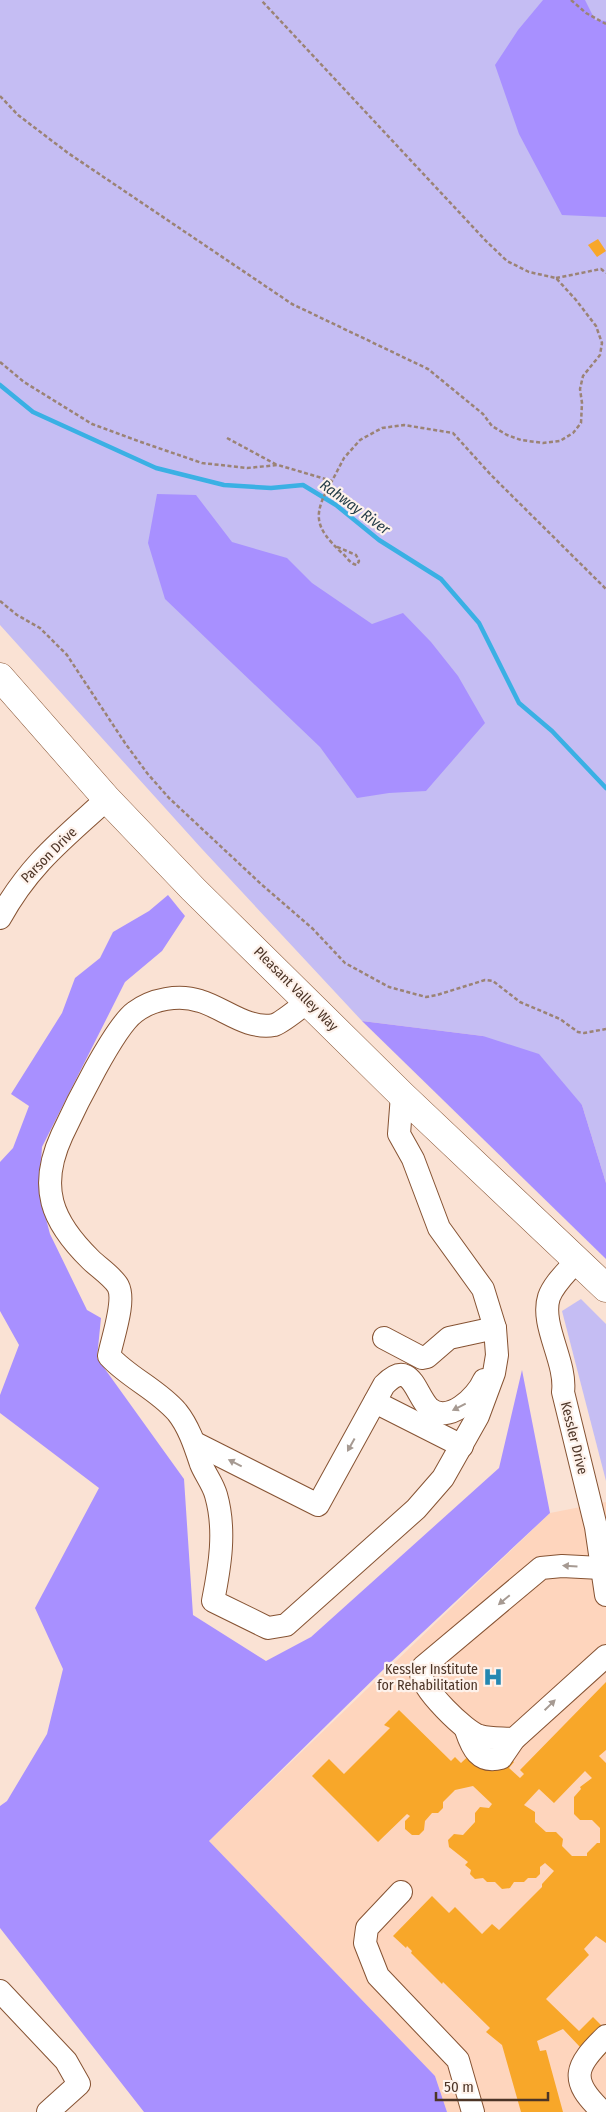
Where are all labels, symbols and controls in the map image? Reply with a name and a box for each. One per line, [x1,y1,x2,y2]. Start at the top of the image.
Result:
water label: Rahway River [317,476,394,539]
street label: Parson Drive [18,824,80,886]
street label: Pleasant Valley Way [250,943,342,1035]
street label: Kessler Drive [557,1400,591,1476]
one-way arrow [452,1403,466,1411]
one-way arrow [347,1437,355,1452]
one-way arrow [227,1459,242,1467]
one-way arrow [562,1562,578,1570]
one-way arrow [498,1594,510,1606]
place label: Kessler Institute for Rehabilitation [377,1661,478,1694]
hospital icon: Kessler Institute for Rehabilitation [482,1666,504,1688]
one-way arrow [543,1699,555,1711]
scale bar [436,2070,548,2102]
text: 50 m [444,2078,474,2096]

